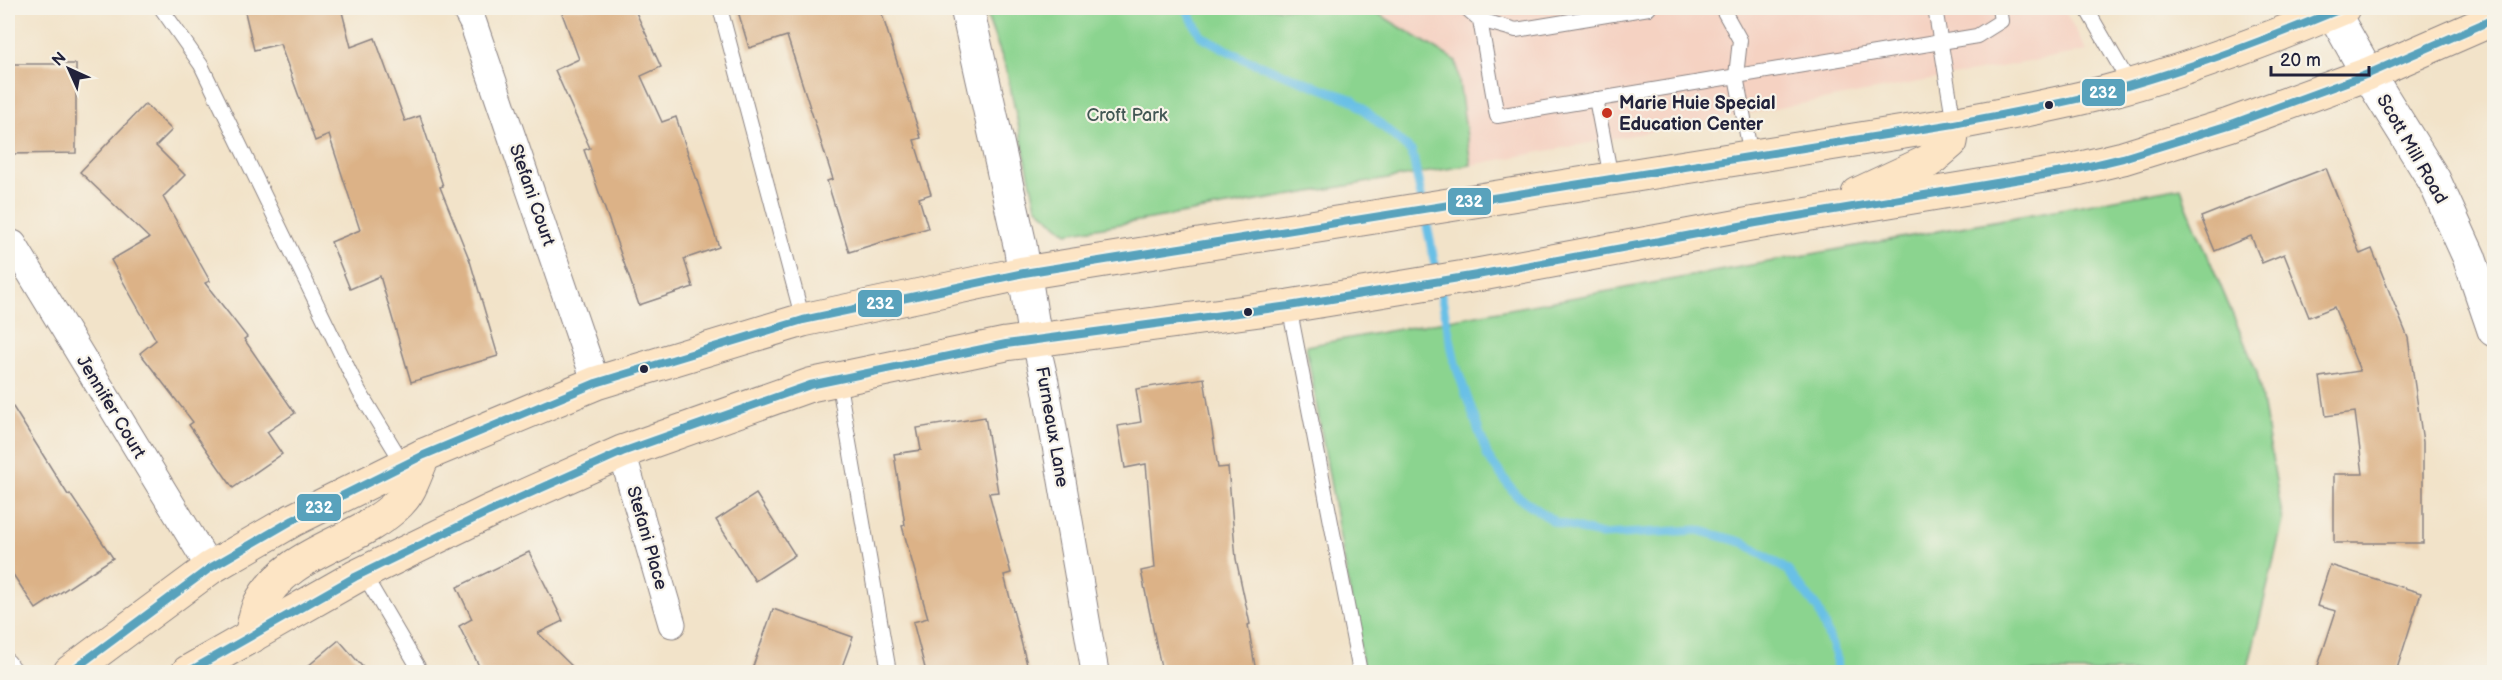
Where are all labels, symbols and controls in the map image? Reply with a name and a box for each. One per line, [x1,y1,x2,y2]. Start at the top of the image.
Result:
north arrow [39,39,99,99]
scale bar [2271,39,2368,77]
text: N [48,48,70,70]
text: 20 m [2280,50,2321,71]
line badge: 232 [2081,78,2126,107]
text: 232 [2089,84,2117,103]
street label: Scott Mill Road [2372,91,2452,207]
place label: Marie Huie Special Education Center [1619,93,1775,135]
unlabelled marker [2043,99,2055,111]
park label: Croft Park [1086,105,1168,126]
marker: Marie Huie Special Education Center [1600,106,1614,120]
street label: Stefani Court [505,141,559,249]
line badge: 232 [1447,187,1492,216]
text: 232 [1455,193,1483,212]
line badge: 232 [857,289,903,318]
text: 232 [866,295,894,314]
unlabelled marker [1242,306,1254,318]
street label: Jennifer Court [72,352,150,463]
unlabelled marker [638,363,650,375]
street label: Furneaux Lane [1031,365,1073,489]
street label: Stefani Place [622,484,672,592]
line badge: 232 [296,493,342,522]
text: 232 [305,499,333,518]

